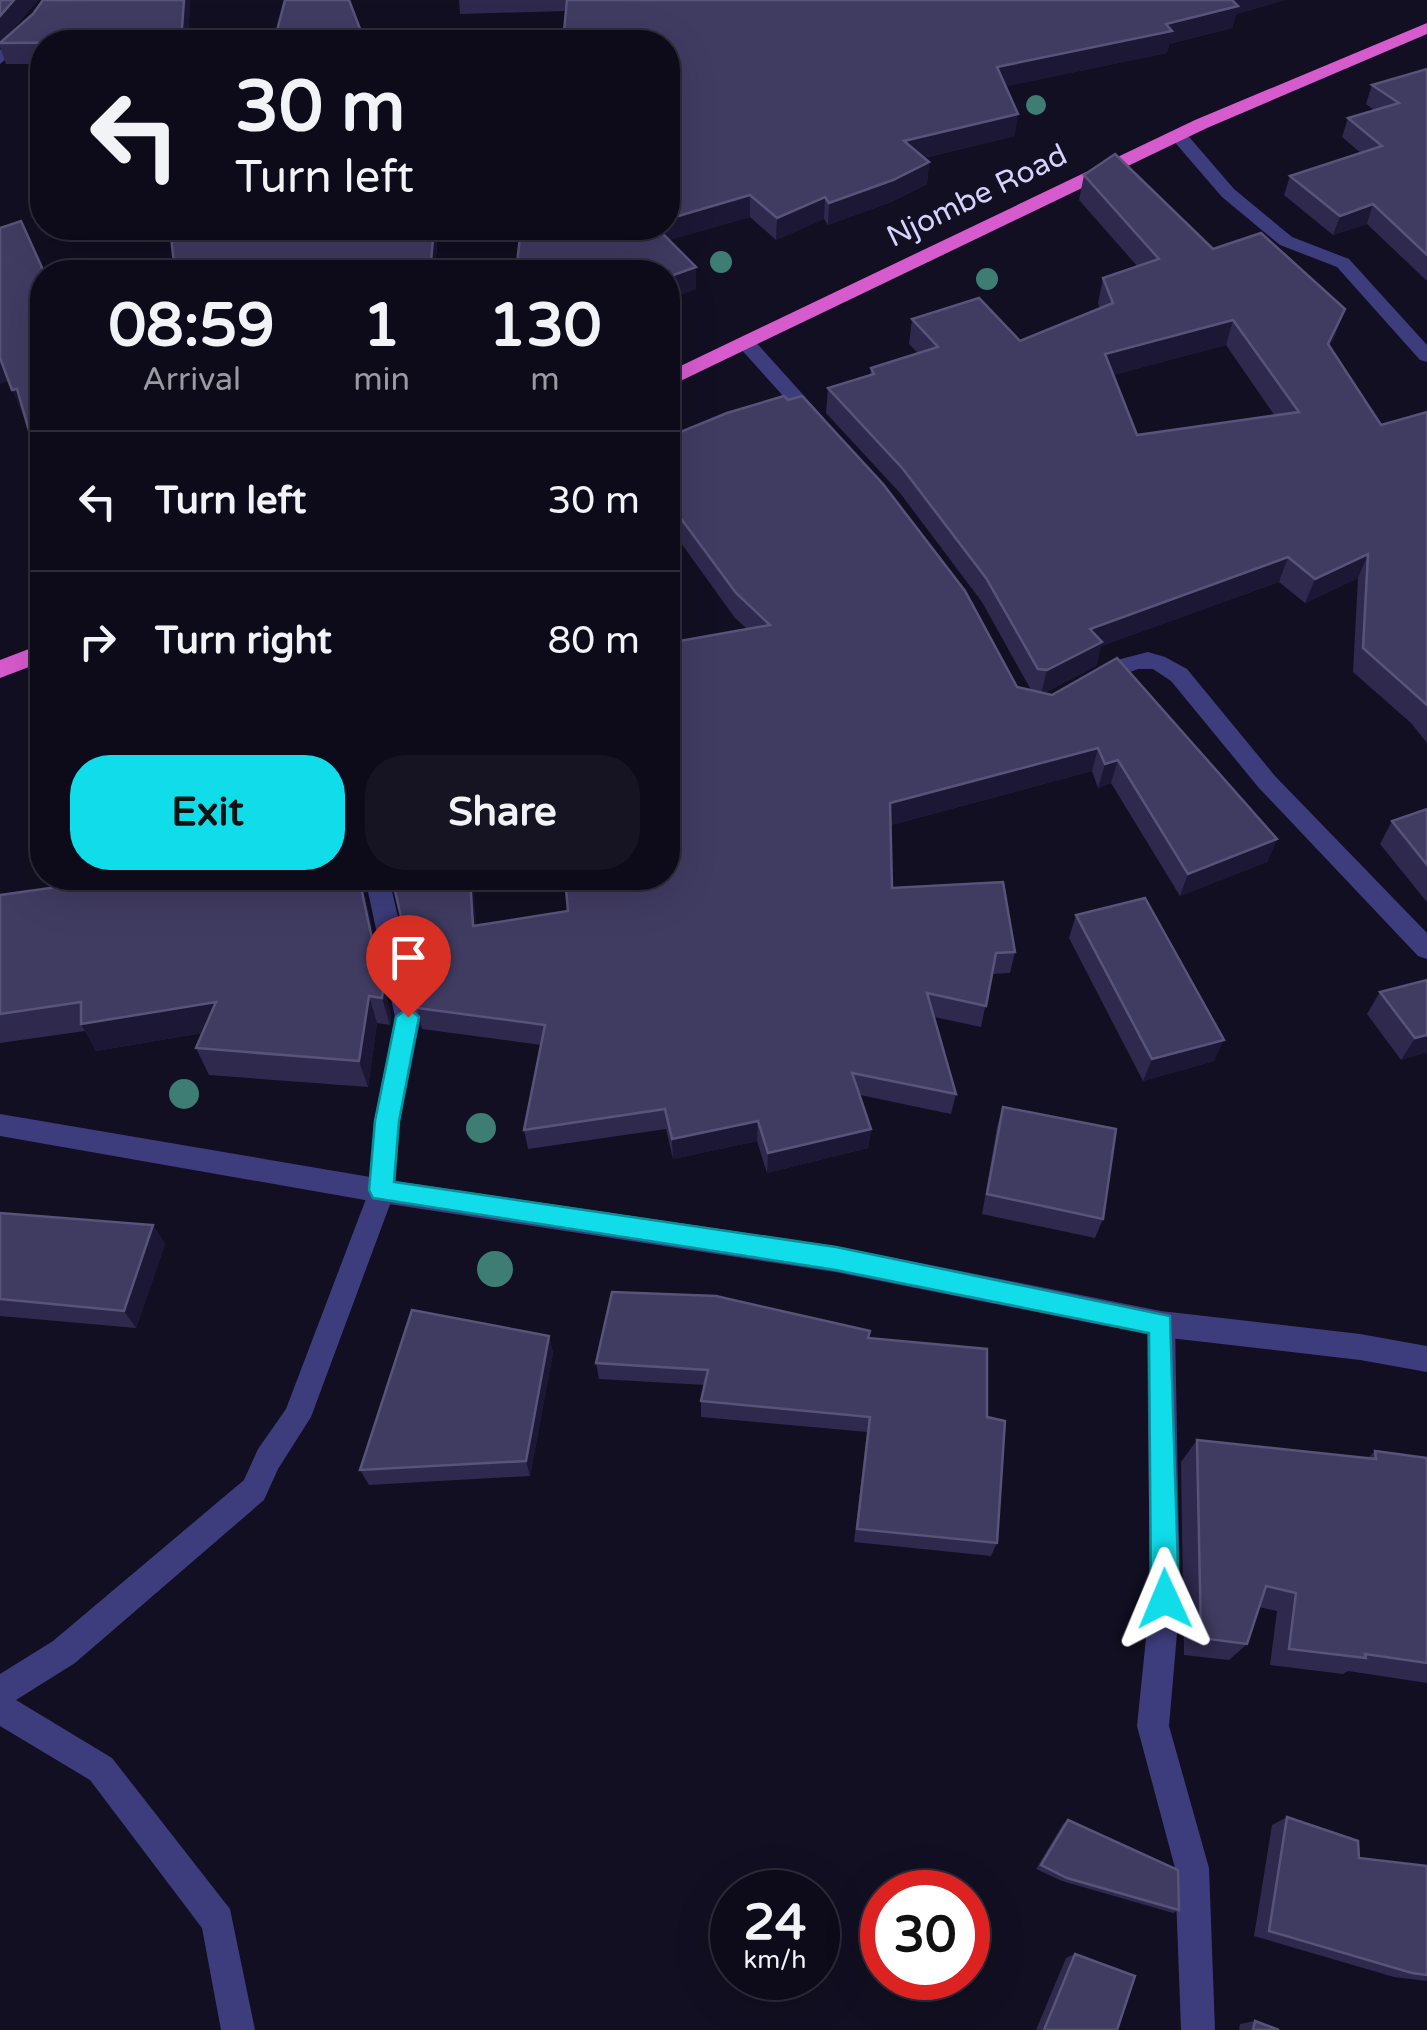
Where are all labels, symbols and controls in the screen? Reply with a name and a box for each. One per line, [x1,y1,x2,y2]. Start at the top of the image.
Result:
text: 30 m [235,66,405,150]
icon: left [70,70,200,200]
street label: Njombe Road [881,136,1073,256]
text: Turn left [235,151,414,205]
text: 08:59 [108,290,275,362]
text: 1 [363,290,400,362]
text: 130 [488,290,602,362]
text: Arrival [142,361,241,399]
text: min [353,361,410,399]
text: m [530,361,560,399]
icon: left [70,474,125,529]
text: Turn left [155,478,306,524]
text: 30 m [548,478,640,524]
icon: right [70,614,125,669]
text: Turn right [155,618,332,664]
text: 80 m [548,618,640,664]
button: Exit [70,755,345,870]
button: Share [365,755,640,870]
pin [366,915,451,1018]
icon: arrive [381,930,436,985]
position arrow [1113,1547,1217,1651]
speed limit sign: 30 [860,1870,990,2000]
text: 24 [744,1893,806,1953]
text: km/h [744,1945,806,1975]

